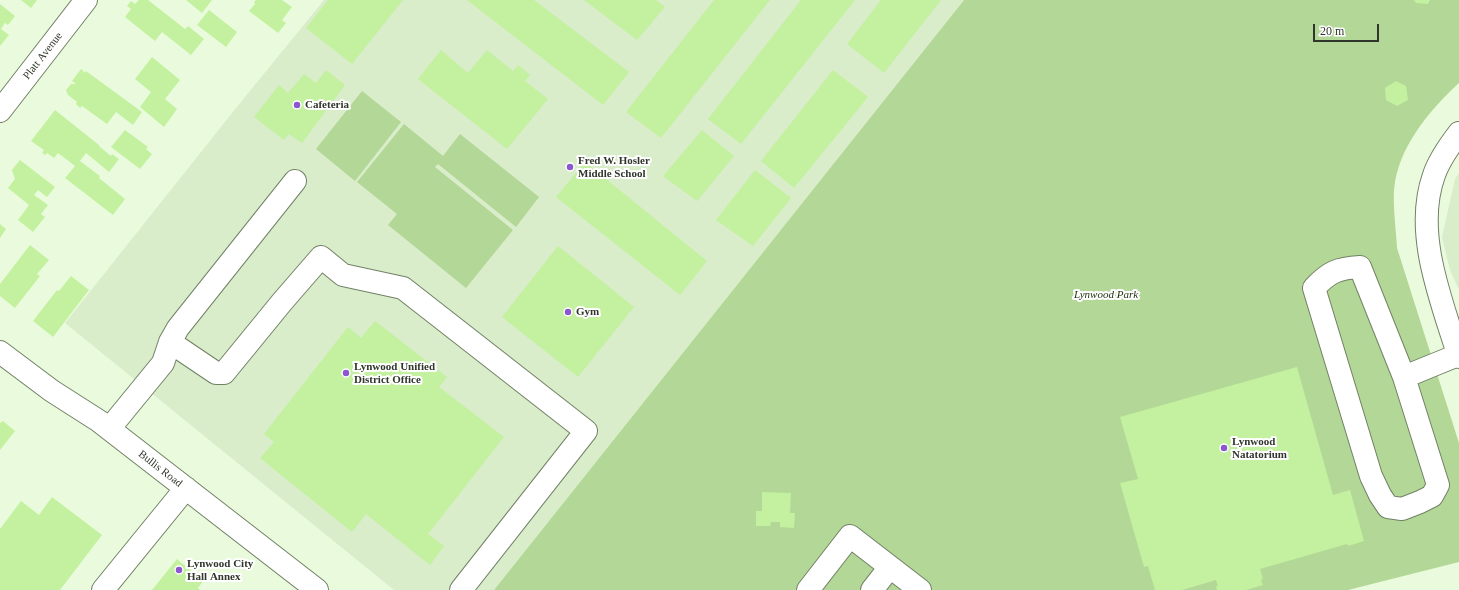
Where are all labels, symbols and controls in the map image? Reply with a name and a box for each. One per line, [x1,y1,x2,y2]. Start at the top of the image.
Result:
scale bar [1315,16,1381,42]
text: 20 m [1320,24,1344,38]
street label: Platt Avenue [20,30,66,82]
place label: Cafeteria [305,98,349,112]
marker: Cafeteria [292,100,302,110]
place label: Fred W. Hosler Middle School [578,154,650,180]
marker: Fred W. Hosler Middle School [565,162,575,172]
park label: Lynwood Park [1074,288,1138,302]
place label: Gym [576,305,599,319]
marker: Gym [563,307,573,317]
place label: Lynwood Unified District Office [354,360,435,386]
marker: Lynwood Unified District Office [341,368,351,378]
place label: Lynwood Natatorium [1232,435,1287,461]
marker: Lynwood Natatorium [1219,443,1229,453]
street label: Bullis Road [135,448,185,490]
place label: Lynwood City Hall Annex [187,557,253,583]
marker: Lynwood City Hall Annex [174,565,184,575]

